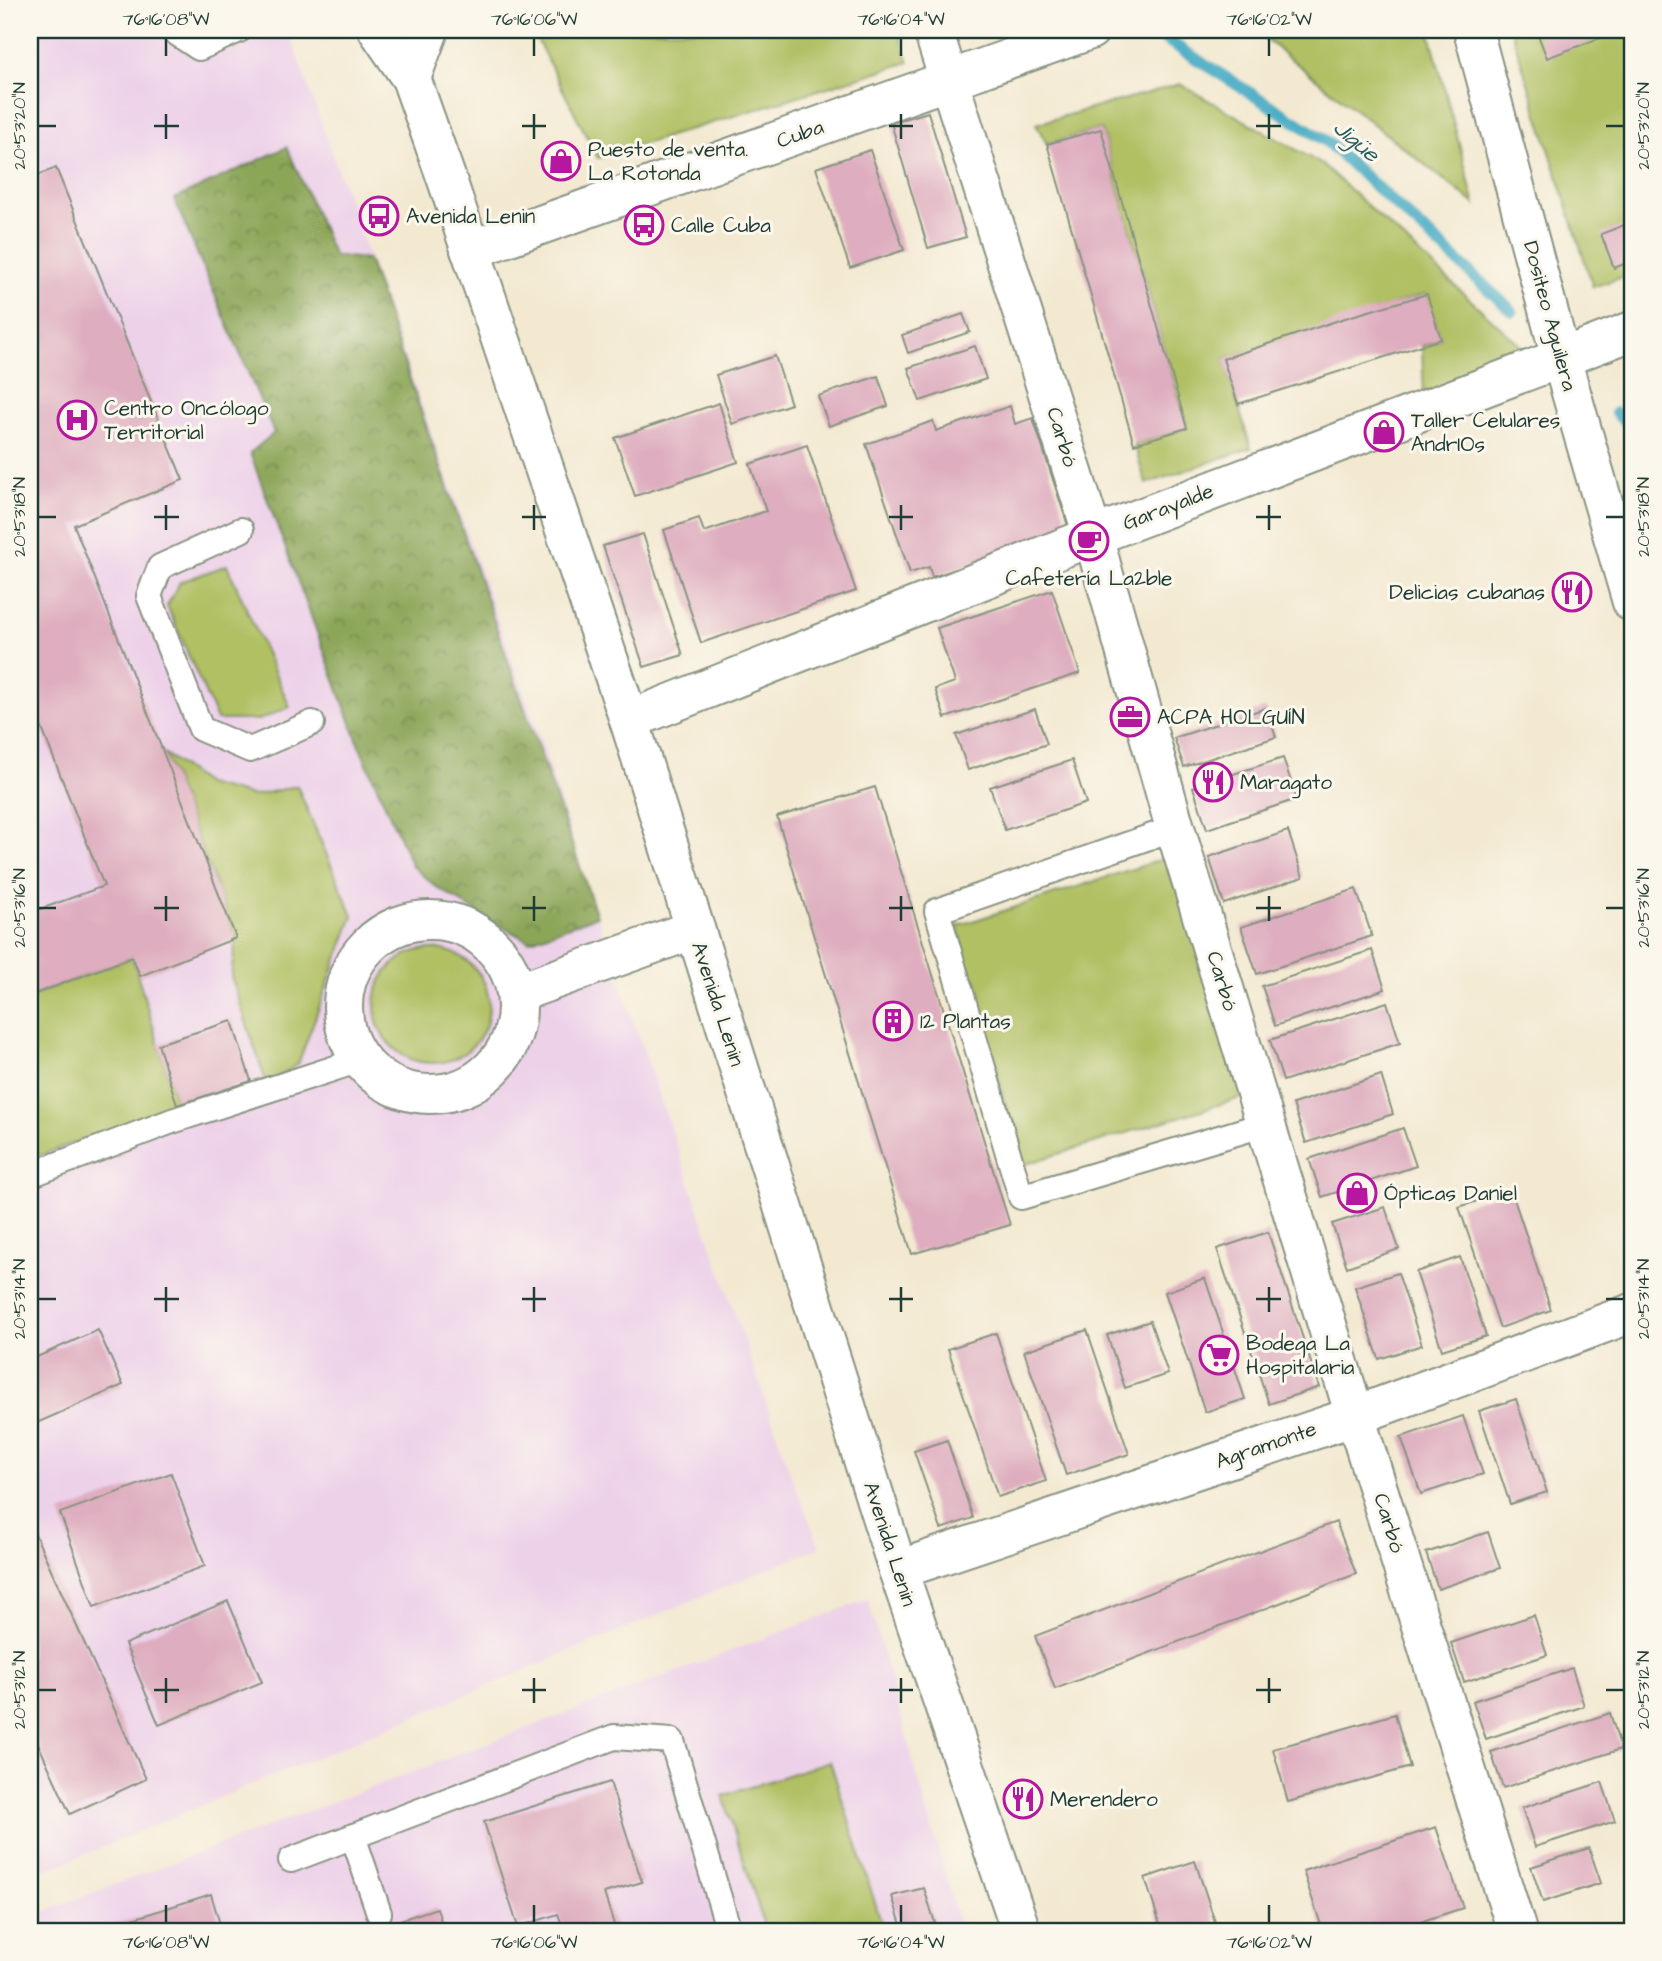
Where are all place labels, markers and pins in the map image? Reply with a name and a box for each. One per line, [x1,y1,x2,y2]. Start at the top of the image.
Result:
place label: Puesto de venta. La Rotonda [588,135,748,188]
shop icon: Puesto de venta. La Rotonda [540,140,582,182]
bus stop icon: Avenida Lenin [358,195,400,237]
place label: Avenida Lenin [406,202,535,231]
bus stop icon: Calle Cuba [623,204,665,246]
place label: Calle Cuba [671,211,771,240]
place label: Centro Oncólogo Territorial [104,394,269,447]
hospital icon: Centro Oncólogo Territorial [56,399,98,441]
place label: Taller Celulares AndrIOs [1411,406,1560,459]
shop icon: Taller Celulares AndrIOs [1363,411,1405,453]
cafe icon: Cafetería La2ble [1068,520,1110,562]
place label: Cafetería La2ble [1006,564,1172,593]
restaurant icon: Delicias cubanas [1551,571,1593,613]
place label: Delicias cubanas [1389,578,1545,607]
office icon: ACPA HOLGUÍN [1109,696,1151,738]
place label: ACPA HOLGUÍN [1157,703,1305,732]
restaurant icon: Maragato [1192,761,1234,803]
place label: Maragato [1240,768,1332,799]
building icon: 12 Plantas [872,1000,914,1042]
place label: 12 Plantas [920,1007,1011,1036]
shop icon: Ópticas Daniel [1336,1172,1378,1214]
place label: Ópticas Daniel [1384,1179,1517,1209]
place label: Bodega La Hospitalaria [1246,1329,1355,1383]
supermarket icon: Bodega La Hospitalaria [1198,1334,1240,1376]
restaurant icon: Merendero [1002,1778,1044,1820]
place label: Merendero [1050,1785,1158,1814]

